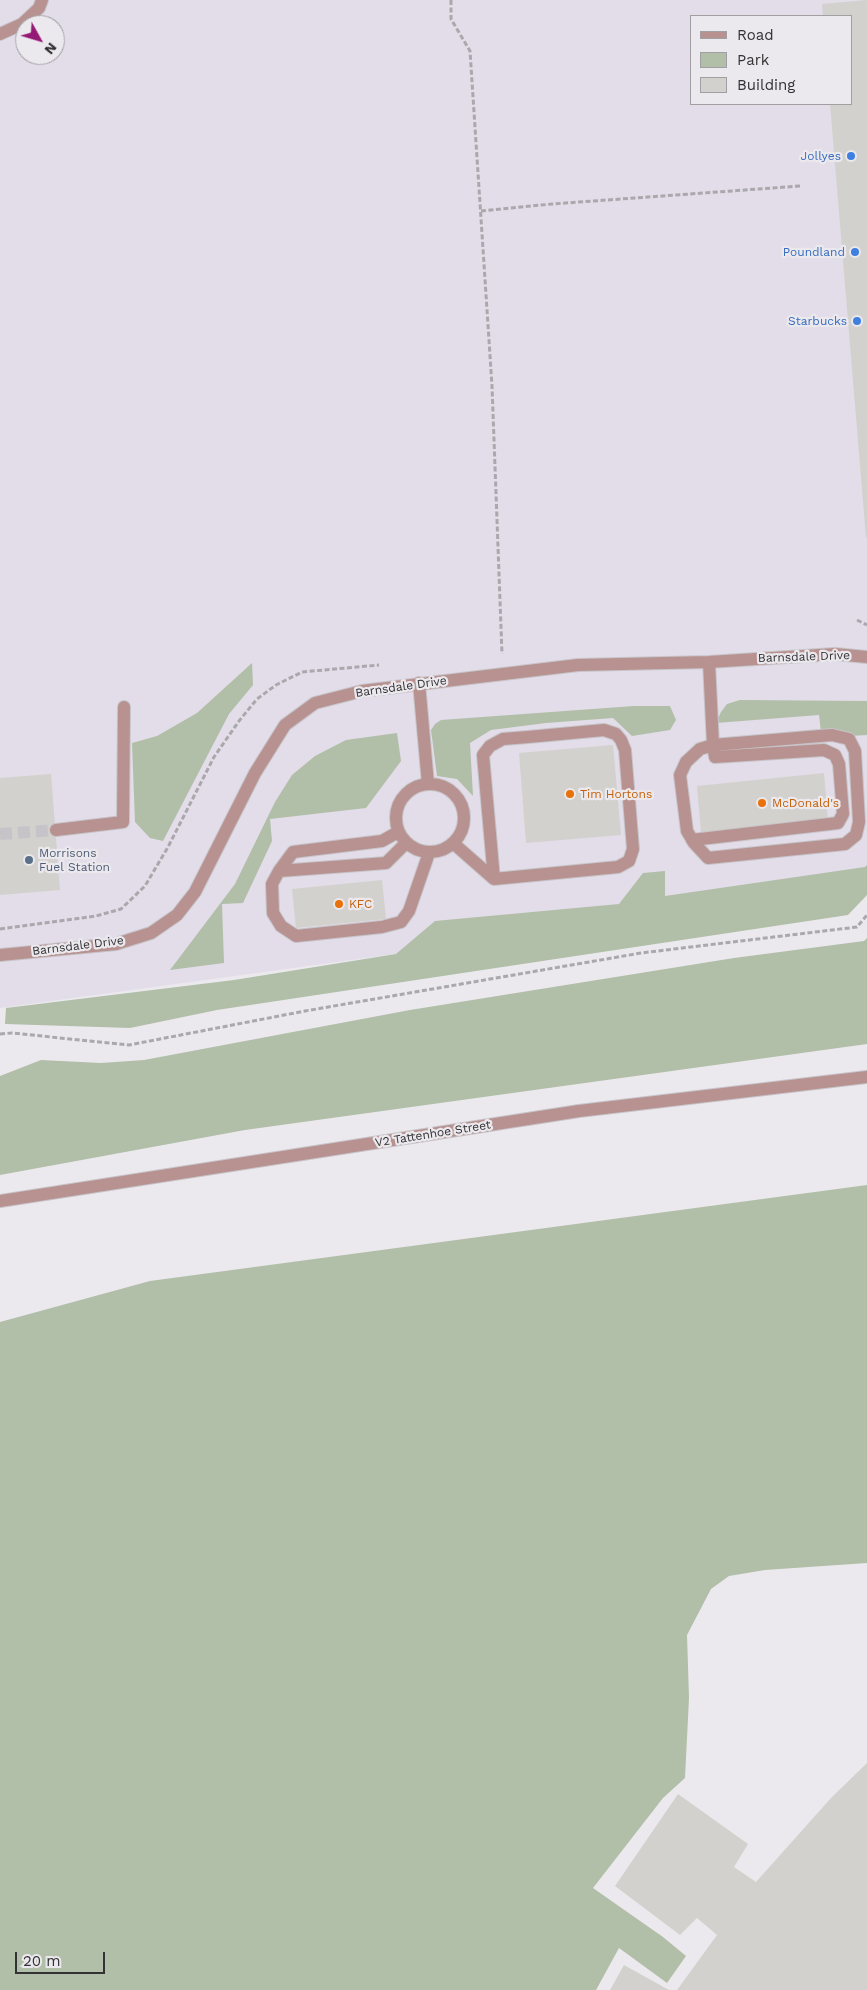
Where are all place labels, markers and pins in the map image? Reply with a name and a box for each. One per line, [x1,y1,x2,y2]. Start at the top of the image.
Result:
place label: Jollyes [801,149,841,163]
marker: Jollyes [845,150,857,162]
place label: Poundland [783,245,845,259]
marker: Poundland [849,246,861,258]
place label: Starbucks [788,314,847,328]
marker: Starbucks [851,315,863,327]
place label: Tim Hortons [580,787,652,801]
marker: Tim Hortons [564,788,576,800]
place label: McDonald's [772,796,839,810]
marker: McDonald's [756,797,768,809]
place label: Morrisons Fuel Station [39,846,110,874]
marker: Morrisons Fuel Station [23,854,35,866]
place label: KFC [349,897,372,911]
marker: KFC [333,898,345,910]

